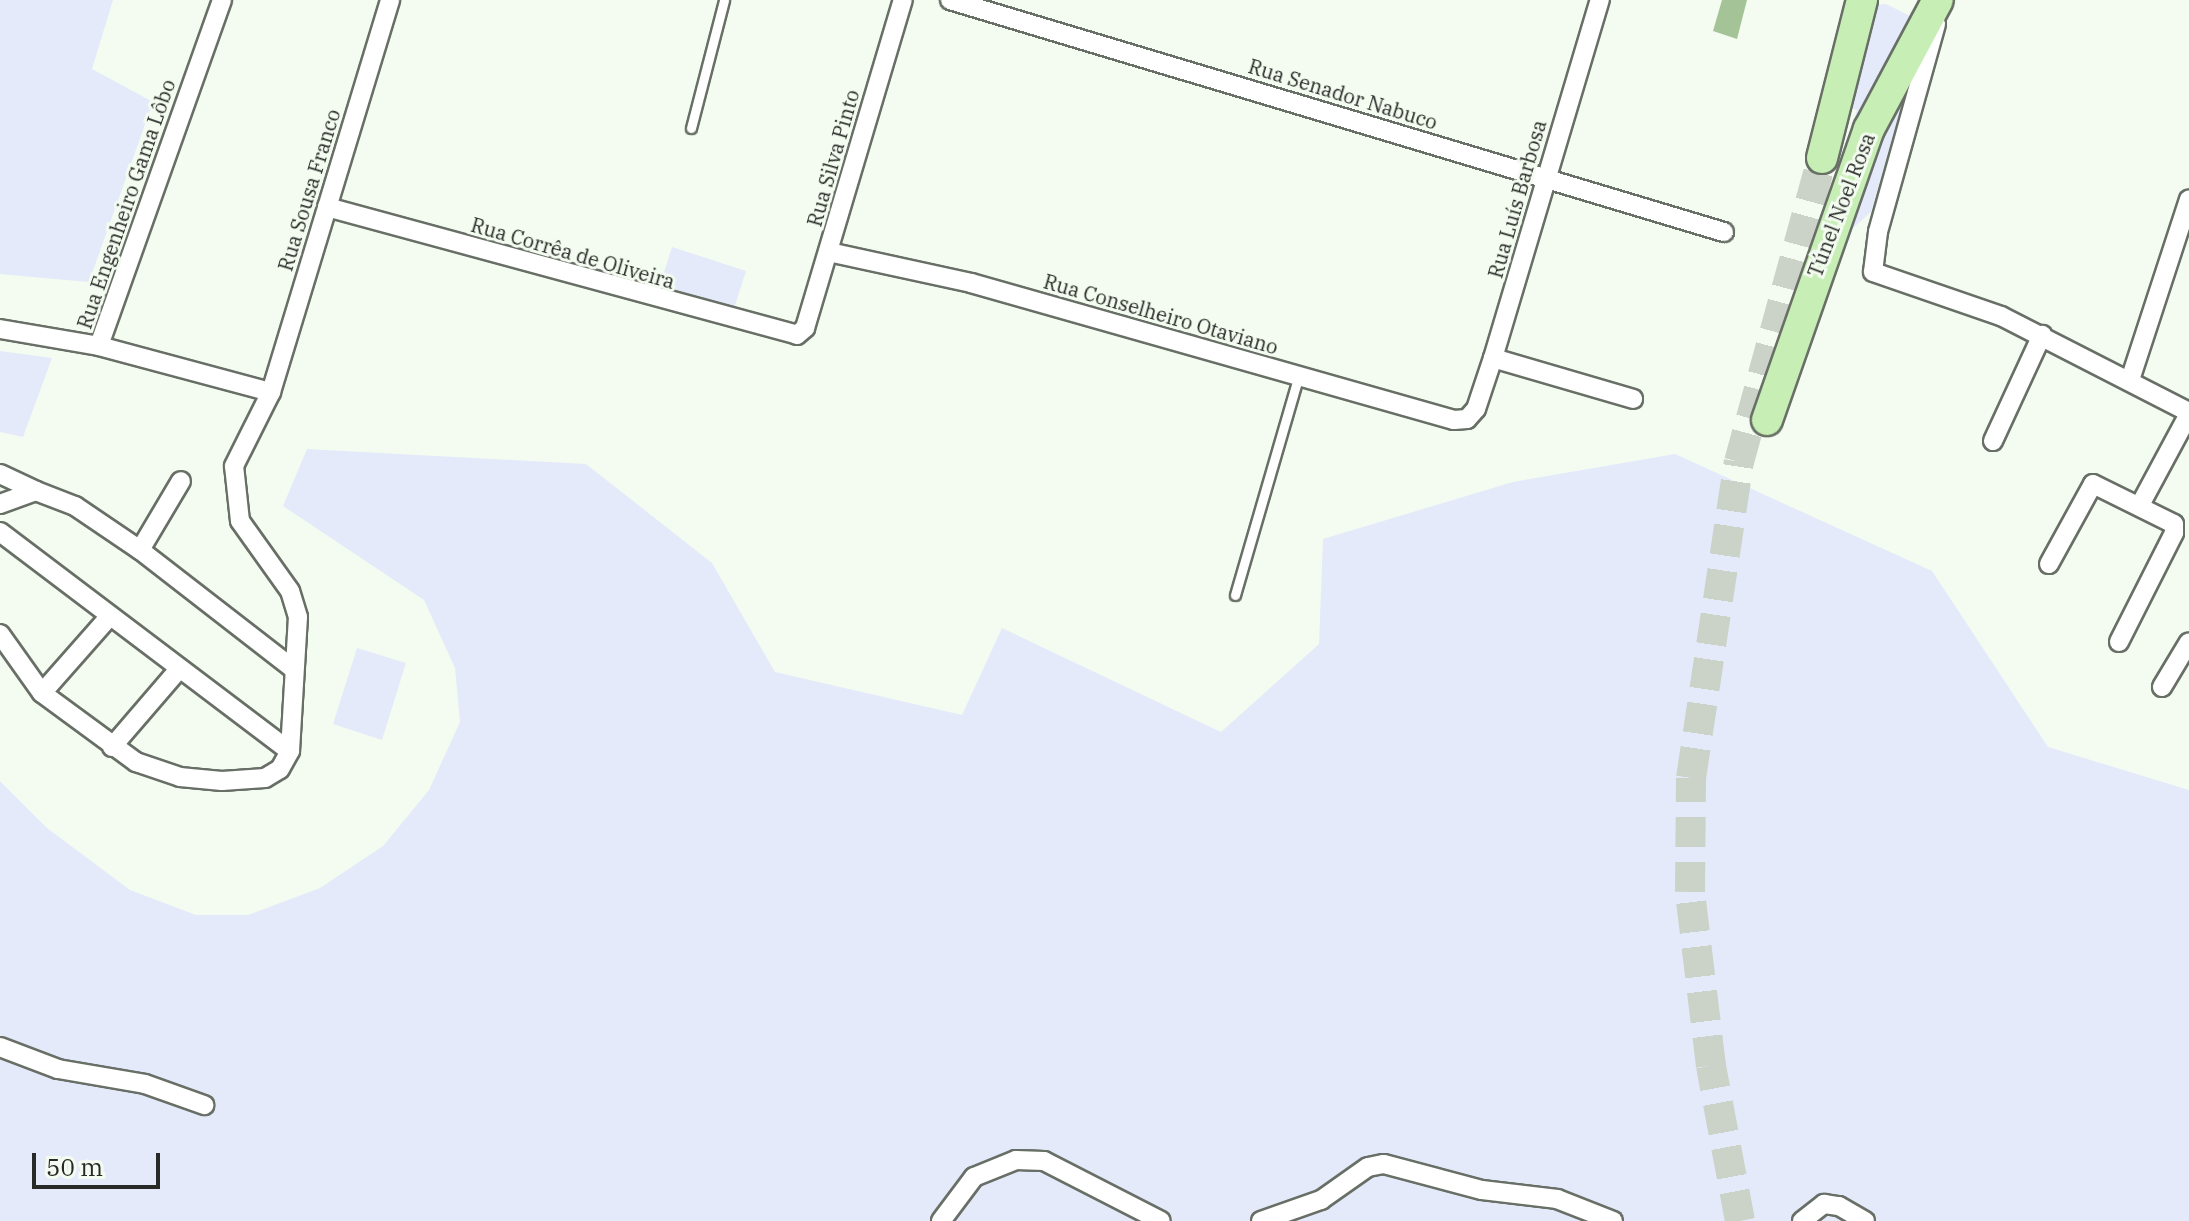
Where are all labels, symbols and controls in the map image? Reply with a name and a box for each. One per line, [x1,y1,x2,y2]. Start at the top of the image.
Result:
street label: Rua Senador Nabuco [1246,54,1440,134]
street label: Rua Engenheiro Gama Lôbo [72,76,180,332]
street label: Rua Silva Pinto [802,87,864,229]
street label: Rua Sousa Franco [273,106,345,274]
street label: Rua Luís Barbosa [1483,117,1551,281]
street label: Túnel Noel Rosa [1802,129,1880,281]
street label: Rua Corrêa de Oliveira [468,212,678,294]
street label: Rua Conselheiro Otaviano [1041,269,1281,359]
scale bar [36,1137,164,1187]
text: 50 m [46,1151,103,1183]

